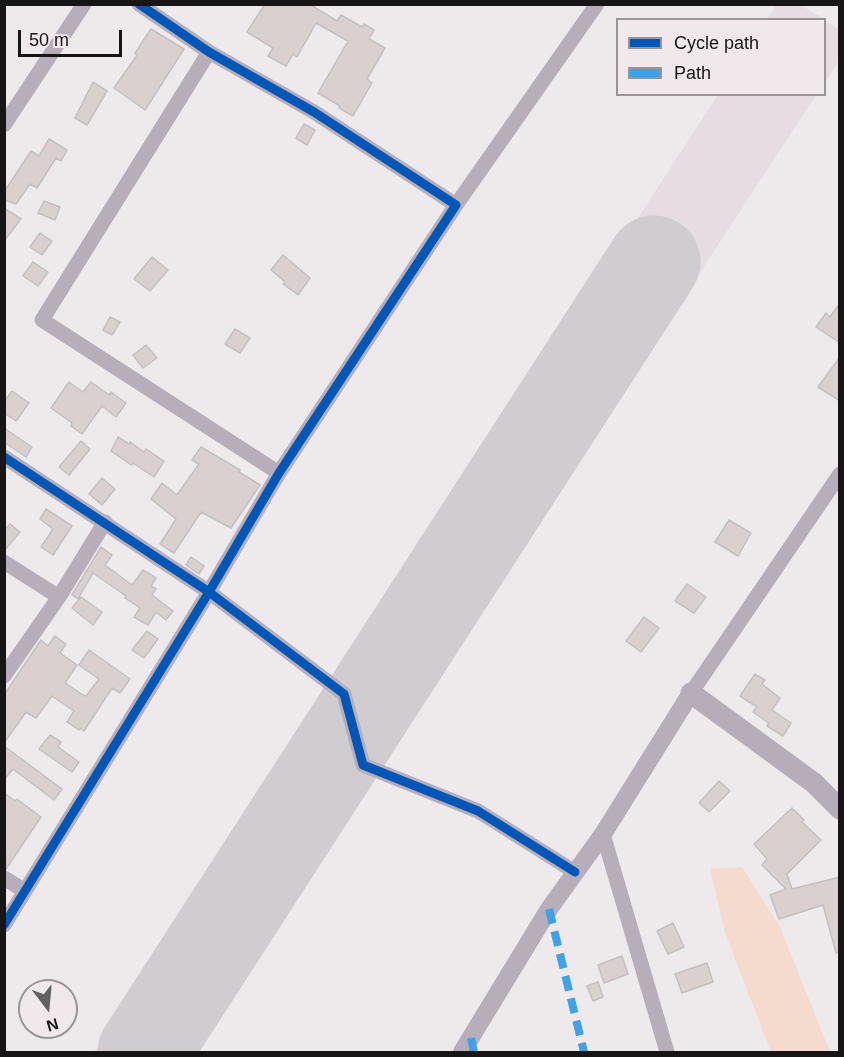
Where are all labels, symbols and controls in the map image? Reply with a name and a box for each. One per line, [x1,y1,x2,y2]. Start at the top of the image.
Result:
scale bar [21,18,124,56]
legend [616,18,826,96]
text: 50 m [29,30,69,50]
text: Cycle path [674,33,759,53]
text: Path [674,63,711,83]
north arrow [18,979,78,1039]
text: N [45,1015,60,1035]

